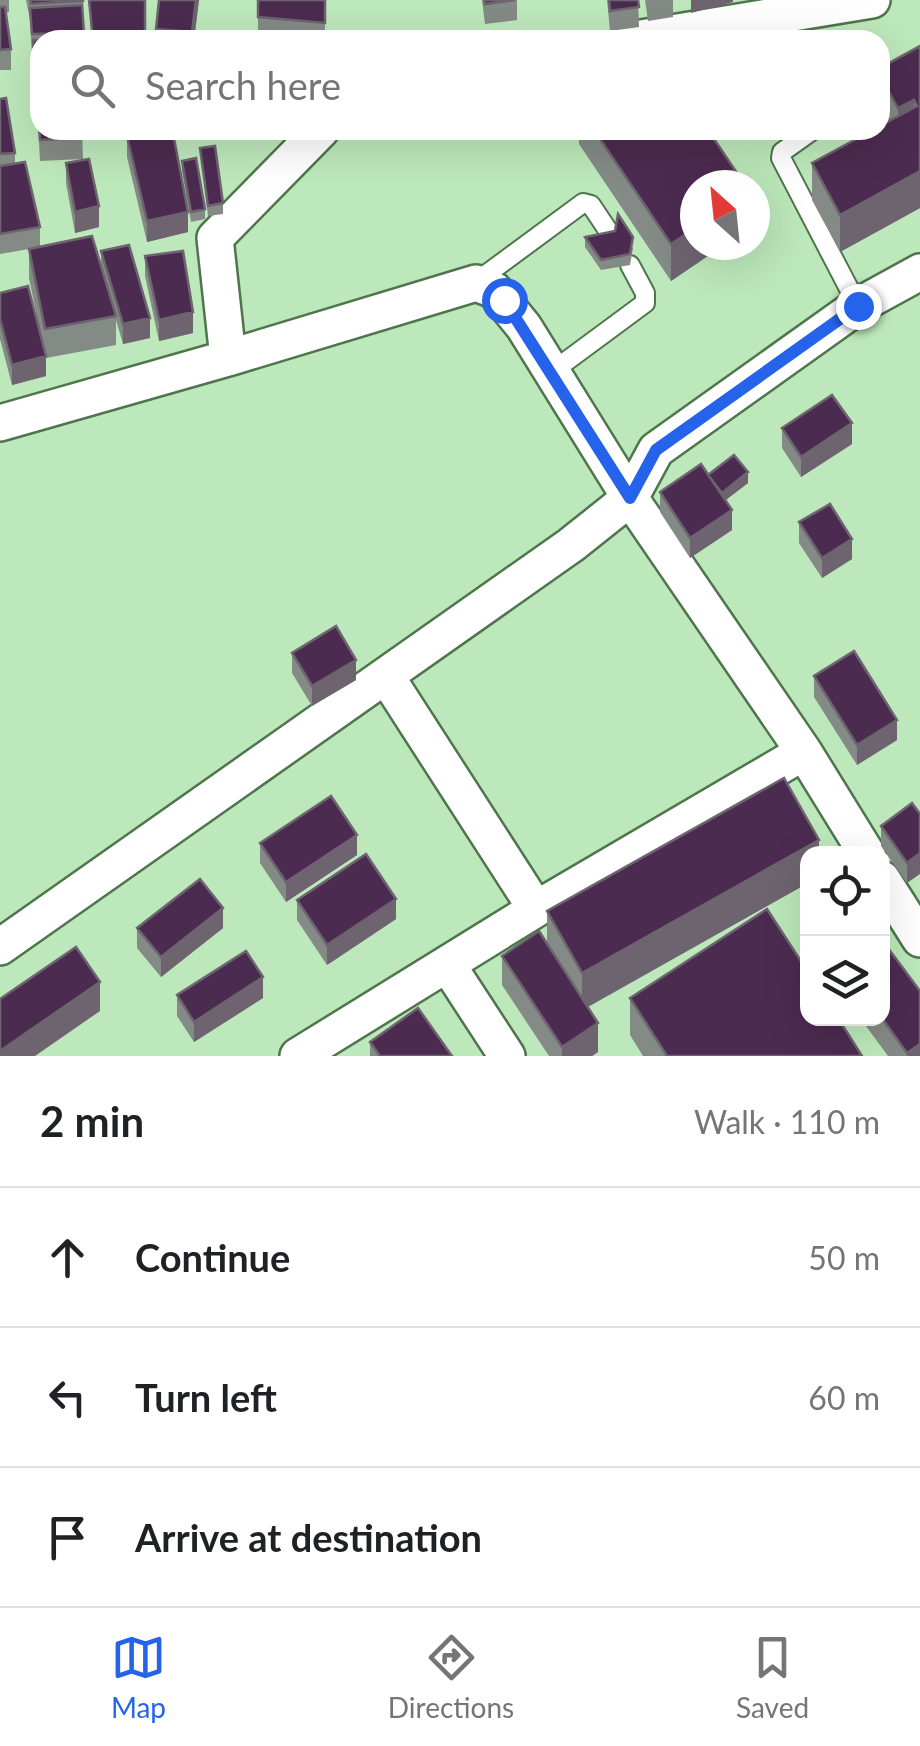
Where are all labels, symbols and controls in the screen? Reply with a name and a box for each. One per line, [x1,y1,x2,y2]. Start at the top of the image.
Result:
search box [30,30,890,140]
icon: search [65,58,120,113]
text: Search here [145,62,341,108]
north arrow [680,170,770,260]
route start [482,278,528,324]
route end [836,284,882,330]
map controls [800,846,890,1026]
button: locate [800,846,890,936]
button: layers [800,936,890,1026]
text: 2 min [40,1096,144,1146]
text: Walk · 110 m [694,1102,880,1141]
icon: ahead [40,1230,95,1285]
text: Continue [135,1234,290,1280]
text: 50 m [808,1238,880,1277]
icon: left [40,1370,95,1425]
text: Turn left [135,1374,277,1420]
text: 60 m [808,1378,880,1417]
icon: arrive [40,1510,95,1565]
text: Arrive at destination [135,1514,482,1560]
tab: Map [111,1630,166,1724]
tab: Directions [388,1630,514,1724]
tab: Saved [736,1630,809,1724]

